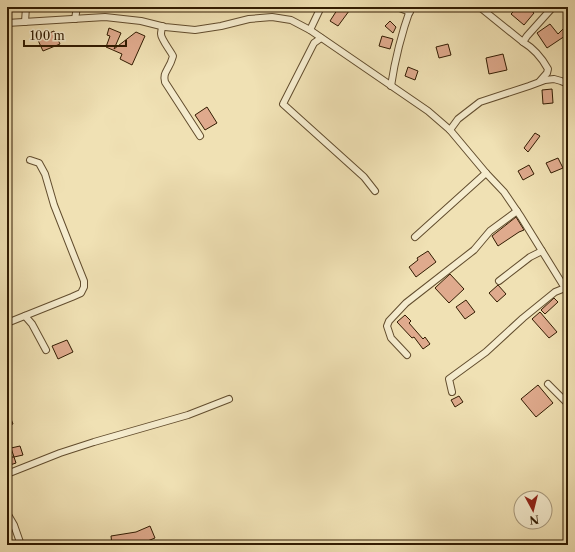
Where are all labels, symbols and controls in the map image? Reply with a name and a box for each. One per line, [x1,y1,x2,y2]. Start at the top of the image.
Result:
scale bar [24,22,126,48]
text: 100 m [30,28,65,43]
north arrow [513,490,553,530]
text: N [528,512,540,528]

